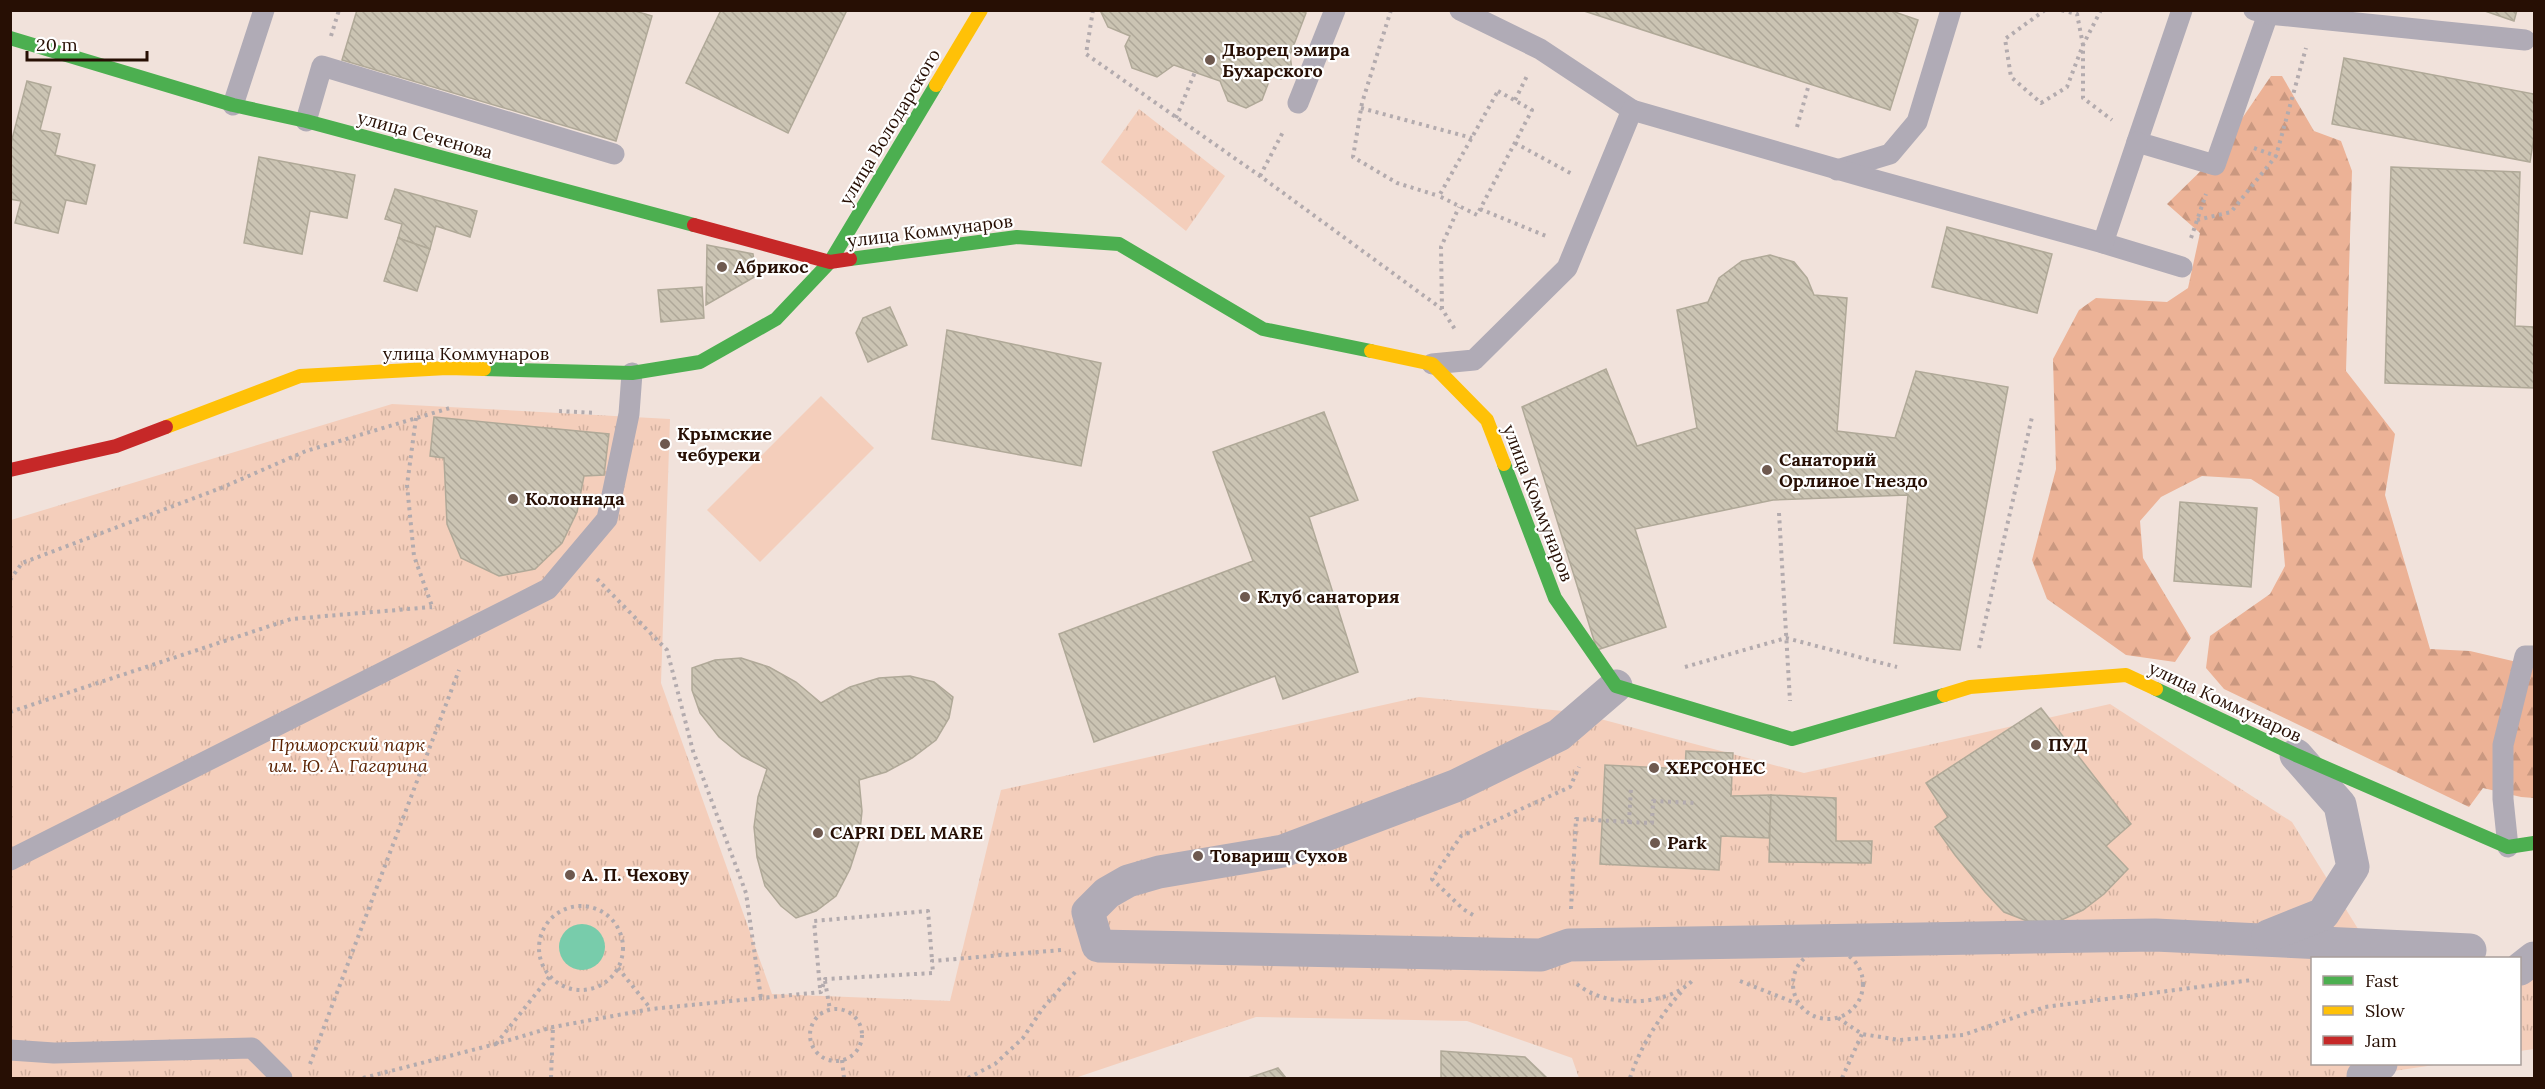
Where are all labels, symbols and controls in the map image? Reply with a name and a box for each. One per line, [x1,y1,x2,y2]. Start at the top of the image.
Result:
scale bar [27,24,147,62]
text: 20 m [36,33,78,56]
place label: Дворец эмира Бухарского [1222,38,1350,82]
street label: улица Володарского [834,44,945,209]
marker: Дворец эмира Бухарского [1203,53,1217,67]
street label: улица Сеченова [355,105,495,164]
street label: улица Коммунаров [846,209,1014,252]
place label: Абрикос [734,255,809,278]
marker: Абрикос [715,260,729,274]
street label: улица Коммунаров [383,342,549,365]
street label: улица Коммунаров [1498,421,1579,585]
place label: Крымские чебуреки [677,422,772,466]
marker: Крымские чебуреки [658,437,672,451]
place label: Санаторий Орлиное Гнездо [1779,448,1928,492]
marker: Санаторий Орлиное Гнездо [1760,463,1774,477]
place label: Колоннада [525,487,625,510]
marker: Колоннада [506,492,520,506]
place label: Клуб санатория [1257,585,1400,608]
marker: Клуб санатория [1238,590,1252,604]
street label: улица Коммунаров [2145,656,2305,747]
park label: Приморский парк им. Ю. А. Гагарина [268,733,428,777]
place label: ПУД [2048,733,2088,756]
marker: ПУД [2029,738,2043,752]
place label: ХЕРСОНЕС [1666,756,1766,779]
marker: ХЕРСОНЕС [1647,761,1661,775]
place label: CAPRI DEL MARE [830,821,983,844]
marker: CAPRI DEL MARE [811,826,825,840]
place label: Park [1667,831,1707,854]
marker: Park [1648,836,1662,850]
place label: Товарищ Сухов [1210,844,1348,867]
marker: Товарищ Сухов [1191,849,1205,863]
place label: А. П. Чехову [582,863,689,886]
marker: А. П. Чехову [563,868,577,882]
legend [2311,957,2521,1065]
text: Fast [2365,969,2399,992]
text: Slow [2365,999,2405,1022]
text: Jam [2364,1029,2397,1052]

